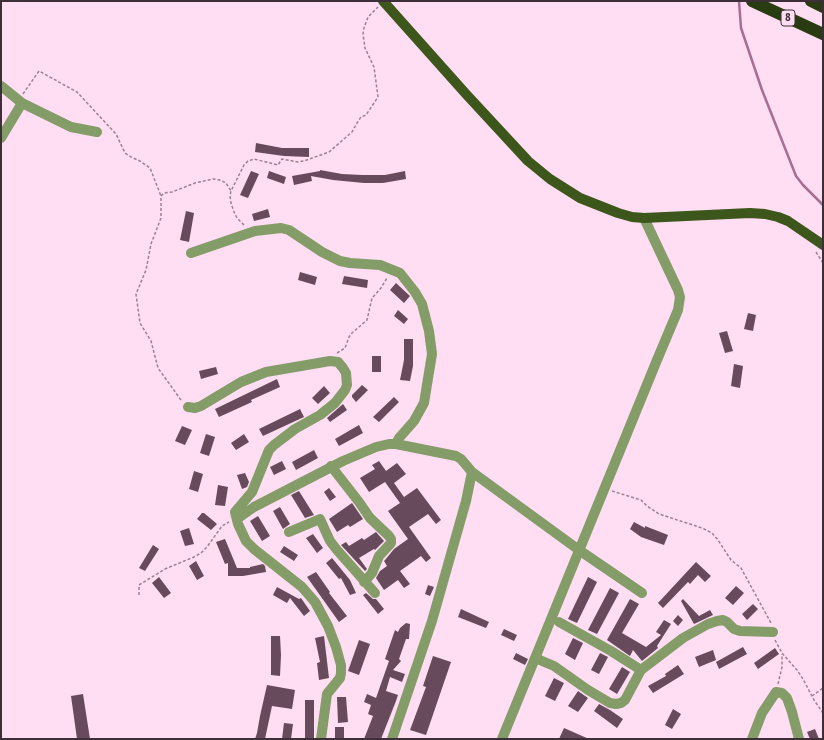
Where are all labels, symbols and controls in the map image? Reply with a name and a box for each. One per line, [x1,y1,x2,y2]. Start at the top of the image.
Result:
road number: 8 [781,10,795,26]

